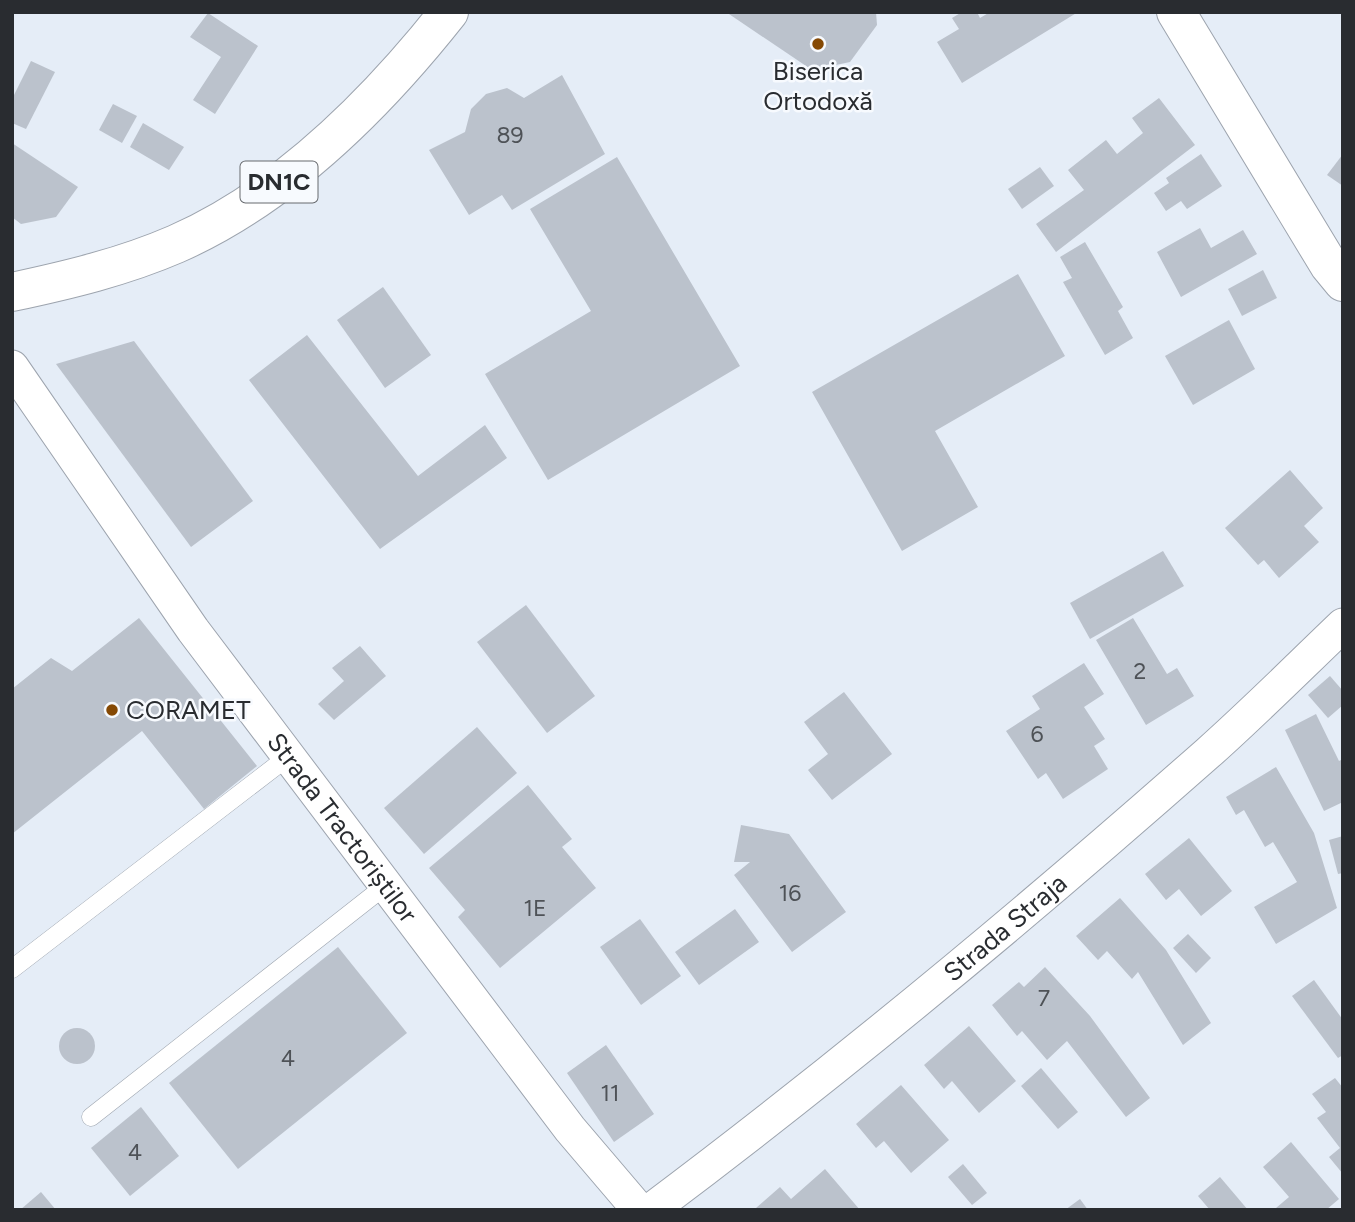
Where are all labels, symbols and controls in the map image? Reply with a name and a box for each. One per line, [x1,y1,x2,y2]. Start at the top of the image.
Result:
marker: Biserica Ortodoxă [810,36,826,52]
place label: Biserica Ortodoxă [763,55,873,117]
house number: 89 [496,121,524,149]
road number: DN1C [240,162,318,202]
house number: 2 [1134,657,1146,685]
place label: CORAMET [126,694,251,726]
marker: CORAMET [104,702,120,718]
house number: 6 [1030,720,1044,748]
street label: Strada Tractoriștilor [260,726,424,929]
street label: Strada Straja [937,867,1073,988]
house number: 16 [779,879,801,907]
house number: 1E [523,894,547,922]
house number: 7 [1038,984,1050,1012]
house number: 4 [281,1044,295,1072]
house number: 11 [601,1079,620,1107]
house number: 4 [128,1138,142,1166]

